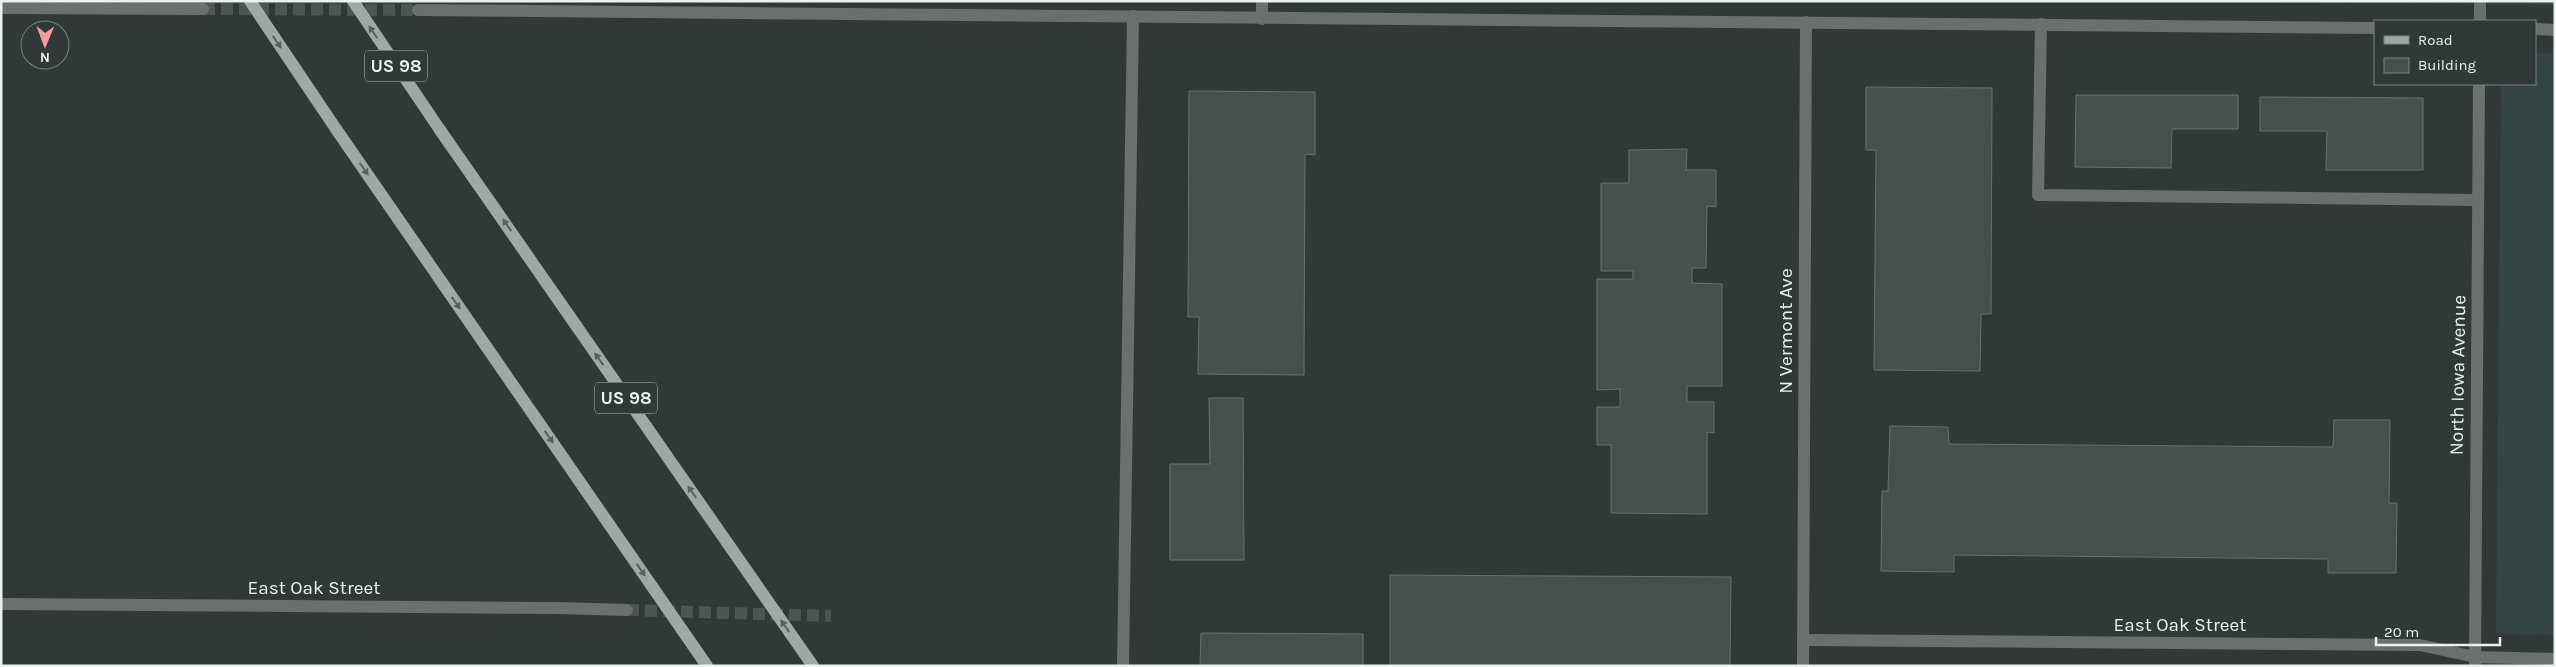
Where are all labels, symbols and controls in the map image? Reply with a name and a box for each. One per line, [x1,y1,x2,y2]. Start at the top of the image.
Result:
north arrow [20,20,70,70]
legend [2374,20,2536,85]
one-way arrow [368,25,378,38]
text: Road [2418,31,2453,49]
one-way arrow [273,35,282,48]
text: N [40,49,50,66]
road number: US 98 [365,50,427,82]
text: Building [2418,56,2476,74]
one-way arrow [359,163,369,176]
one-way arrow [502,218,512,232]
street label: N Vermont Ave [1775,268,1797,394]
street label: North Iowa Avenue [2446,295,2470,455]
one-way arrow [451,296,461,310]
one-way arrow [594,352,604,366]
road number: US 98 [595,382,657,413]
one-way arrow [544,430,554,443]
one-way arrow [687,485,697,499]
one-way arrow [636,563,646,577]
street label: East Oak Street [248,577,380,599]
street label: East Oak Street [2114,614,2246,636]
scale bar [2376,614,2500,646]
one-way arrow [780,619,790,633]
text: 20 m [2384,623,2419,641]

